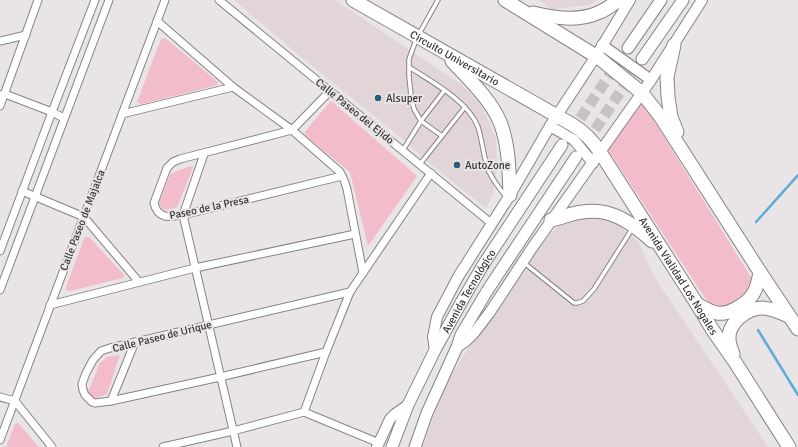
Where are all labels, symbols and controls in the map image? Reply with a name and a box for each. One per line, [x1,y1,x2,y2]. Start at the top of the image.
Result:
street label: Circuito Universitario [408,28,502,89]
street label: Calle Paseo del Ejido [313,76,397,147]
place label: Alsuper [386,92,422,105]
marker: Alsuper [373,93,383,103]
place label: AutoZone [465,159,510,172]
marker: AutoZone [452,160,462,170]
street label: Calle Paseo de Majalca [57,167,108,272]
street label: Paseo de la Presa [168,193,250,222]
street label: Avenida Vialidad Los Nogales [636,215,720,338]
street label: Avenida Tecnológico [439,247,499,336]
street label: Calle Paseo de Urique [111,318,213,355]

